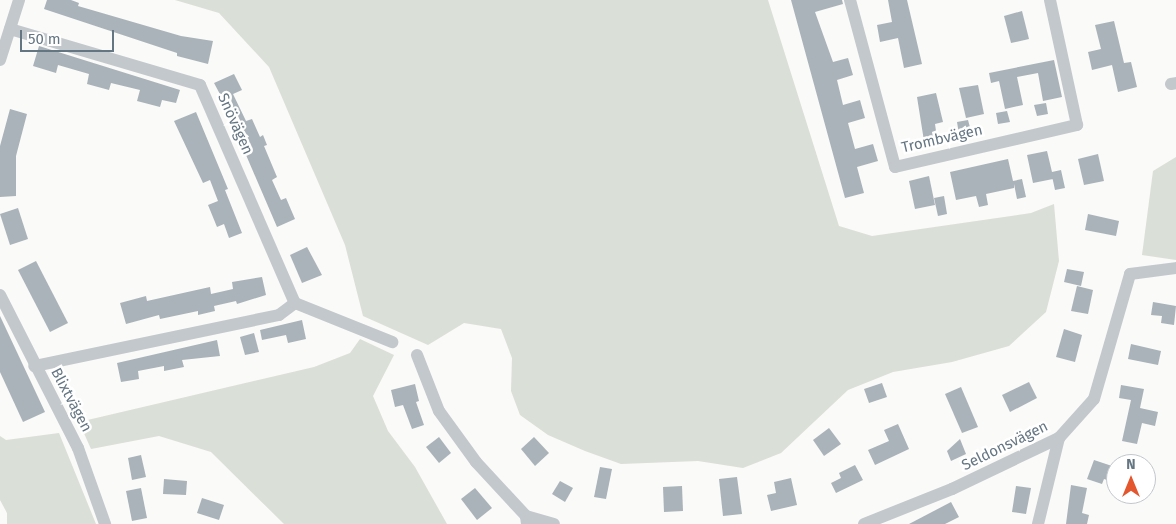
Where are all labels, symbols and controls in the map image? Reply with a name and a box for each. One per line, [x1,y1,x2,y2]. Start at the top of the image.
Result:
scale bar [22,20,116,52]
text: 50 m [28,30,61,48]
street label: Snövägen [213,90,257,158]
street label: Trombvägen [900,121,984,157]
street label: Blixtvägen [47,365,95,435]
street label: Seldonsvägen [959,417,1051,475]
north arrow [1106,454,1156,504]
text: N [1126,456,1136,473]

